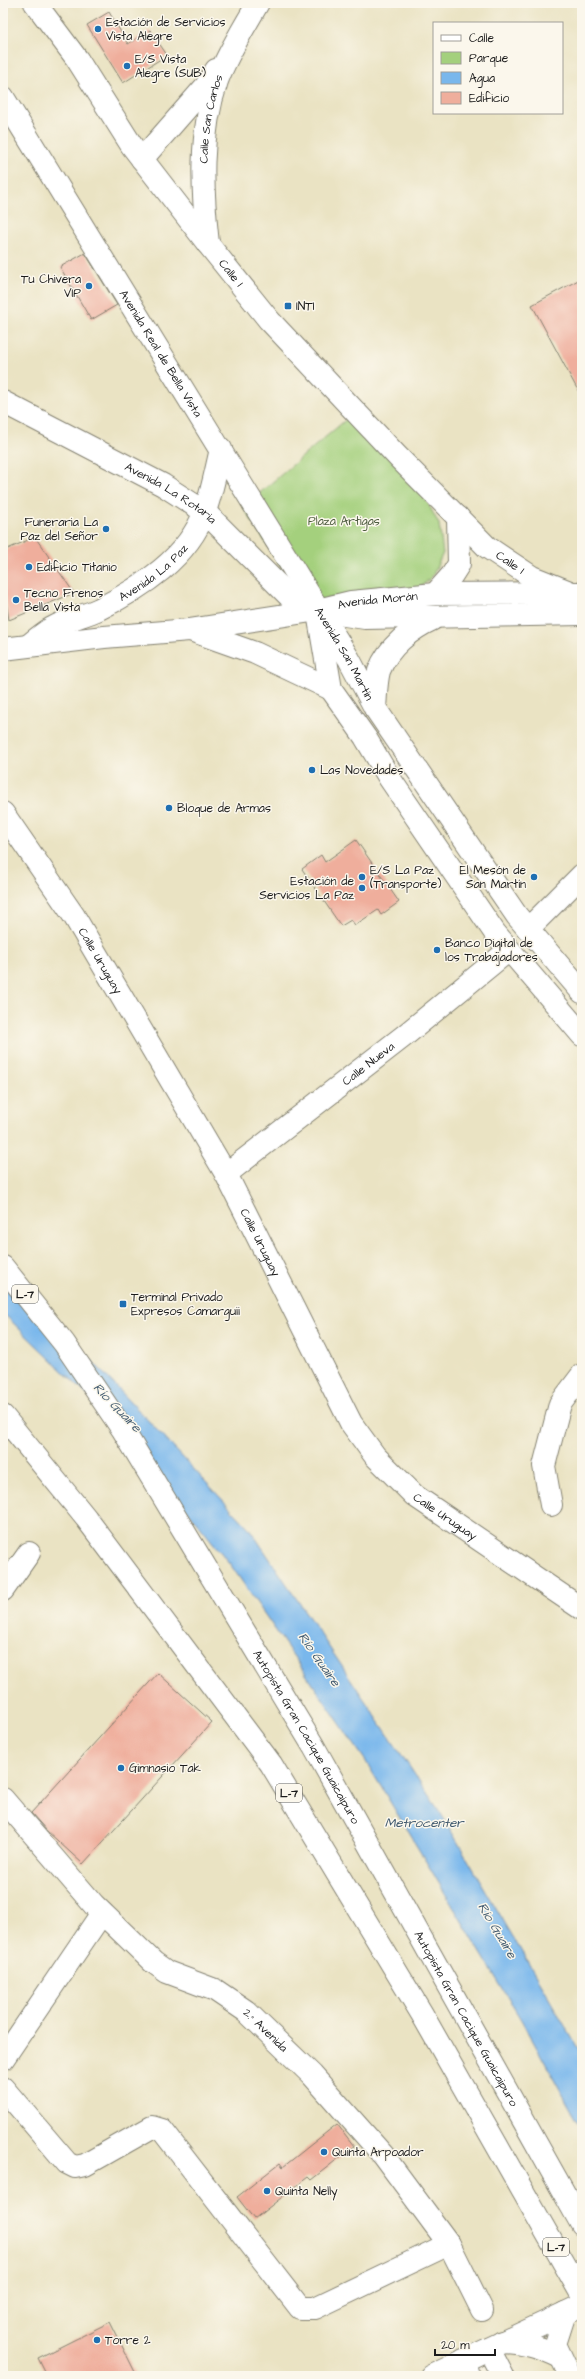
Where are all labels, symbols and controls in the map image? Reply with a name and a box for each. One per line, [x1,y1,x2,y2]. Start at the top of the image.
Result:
place label: Estación de Servicios Vista Alegre [106,14,226,46]
legend [433,22,563,114]
marker: Estación de Servicios Vista Alegre [93,24,103,34]
text: Calle [469,30,494,47]
text: Parque [469,50,509,67]
place label: E/S Vista Alegre (SUB) [135,51,206,83]
marker: E/S Vista Alegre (SUB) [122,61,132,71]
text: Agua [469,70,495,88]
street label: Calle San Carlos [195,72,228,164]
text: Edificio [469,90,509,107]
street label: Calle 1 [214,256,247,291]
place label: Tu Chivera VIP [21,271,81,302]
marker: Tu Chivera VIP [84,281,94,291]
street label: Avenida Real de Bella Vista [115,287,206,421]
place label: INTI [296,298,315,315]
marker: INTI [283,301,293,311]
street label: Avenida La Rotaria [122,459,220,528]
park label: Plaza Artigas [308,513,380,531]
place label: Funeraria La Paz del Señor [21,514,98,545]
marker: Funeraria La Paz del Señor [101,524,111,534]
street label: Avenida La Paz [116,541,192,606]
street label: Calle 1 [492,547,528,579]
place label: Edificio Titanio [37,559,117,576]
marker: Edificio Titanio [24,562,34,572]
place label: Tecno Frenos Bella Vista [24,585,103,616]
street label: Avenida Morán [336,588,418,614]
marker: Tecno Frenos Bella Vista [11,595,21,605]
street label: Avenida San Martín [310,604,377,704]
place label: Las Novedades [320,762,403,779]
marker: Las Novedades [307,765,317,775]
place label: Bloque de Armas [177,800,271,817]
marker: Bloque de Armas [164,803,174,813]
place label: E/S La Paz (Transporte) [370,862,441,893]
place label: El Mesón de San Martín [460,862,527,893]
marker: E/S La Paz (Transporte) [357,872,367,882]
marker: El Mesón de San Martín [529,872,539,882]
place label: Estación de Servicios La Paz [259,873,354,904]
marker: Estación de Servicios La Paz [357,883,367,893]
street label: Calle Uruguay [74,925,126,998]
place label: Banco Digital de los Trabajadores [445,935,538,966]
marker: Banco Digital de los Trabajadores [432,945,442,955]
street label: Calle Nueva [339,1038,398,1090]
street label: Calle Uruguay [236,1206,284,1280]
road number: L-7 [12,1285,38,1303]
place label: Terminal Privado Expresos Camarguii [131,1289,240,1321]
marker: Terminal Privado Expresos Camarguii [118,1299,128,1309]
water label: Río Guaire [89,1379,146,1437]
street label: Calle Uruguay [409,1489,481,1546]
water label: Río Guaire [294,1629,345,1691]
street label: Autopista Gran Cacique Guaicaipuro [248,1647,364,1827]
place label: Gimnasio Tak [129,1760,202,1777]
marker: Gimnasio Tak [116,1763,126,1773]
road number: L-7 [276,1784,302,1802]
water label: Metrocenter [385,1814,465,1832]
water label: Río Guaire [473,1899,521,1963]
street label: Autopista Gran Cacique Guaicaipuro [410,1928,522,2110]
street label: 2.° Avenida [239,2005,291,2056]
place label: Quinta Arpoador [332,2144,424,2161]
marker: Quinta Arpoador [319,2147,329,2157]
place label: Quinta Nelly [275,2183,338,2201]
marker: Quinta Nelly [262,2186,272,2196]
road number: L-7 [543,2238,569,2256]
scale bar [435,2331,495,2357]
place label: Torre 2 [105,2332,151,2349]
marker: Torre 2 [92,2335,102,2345]
text: 20 m [441,2337,470,2354]

